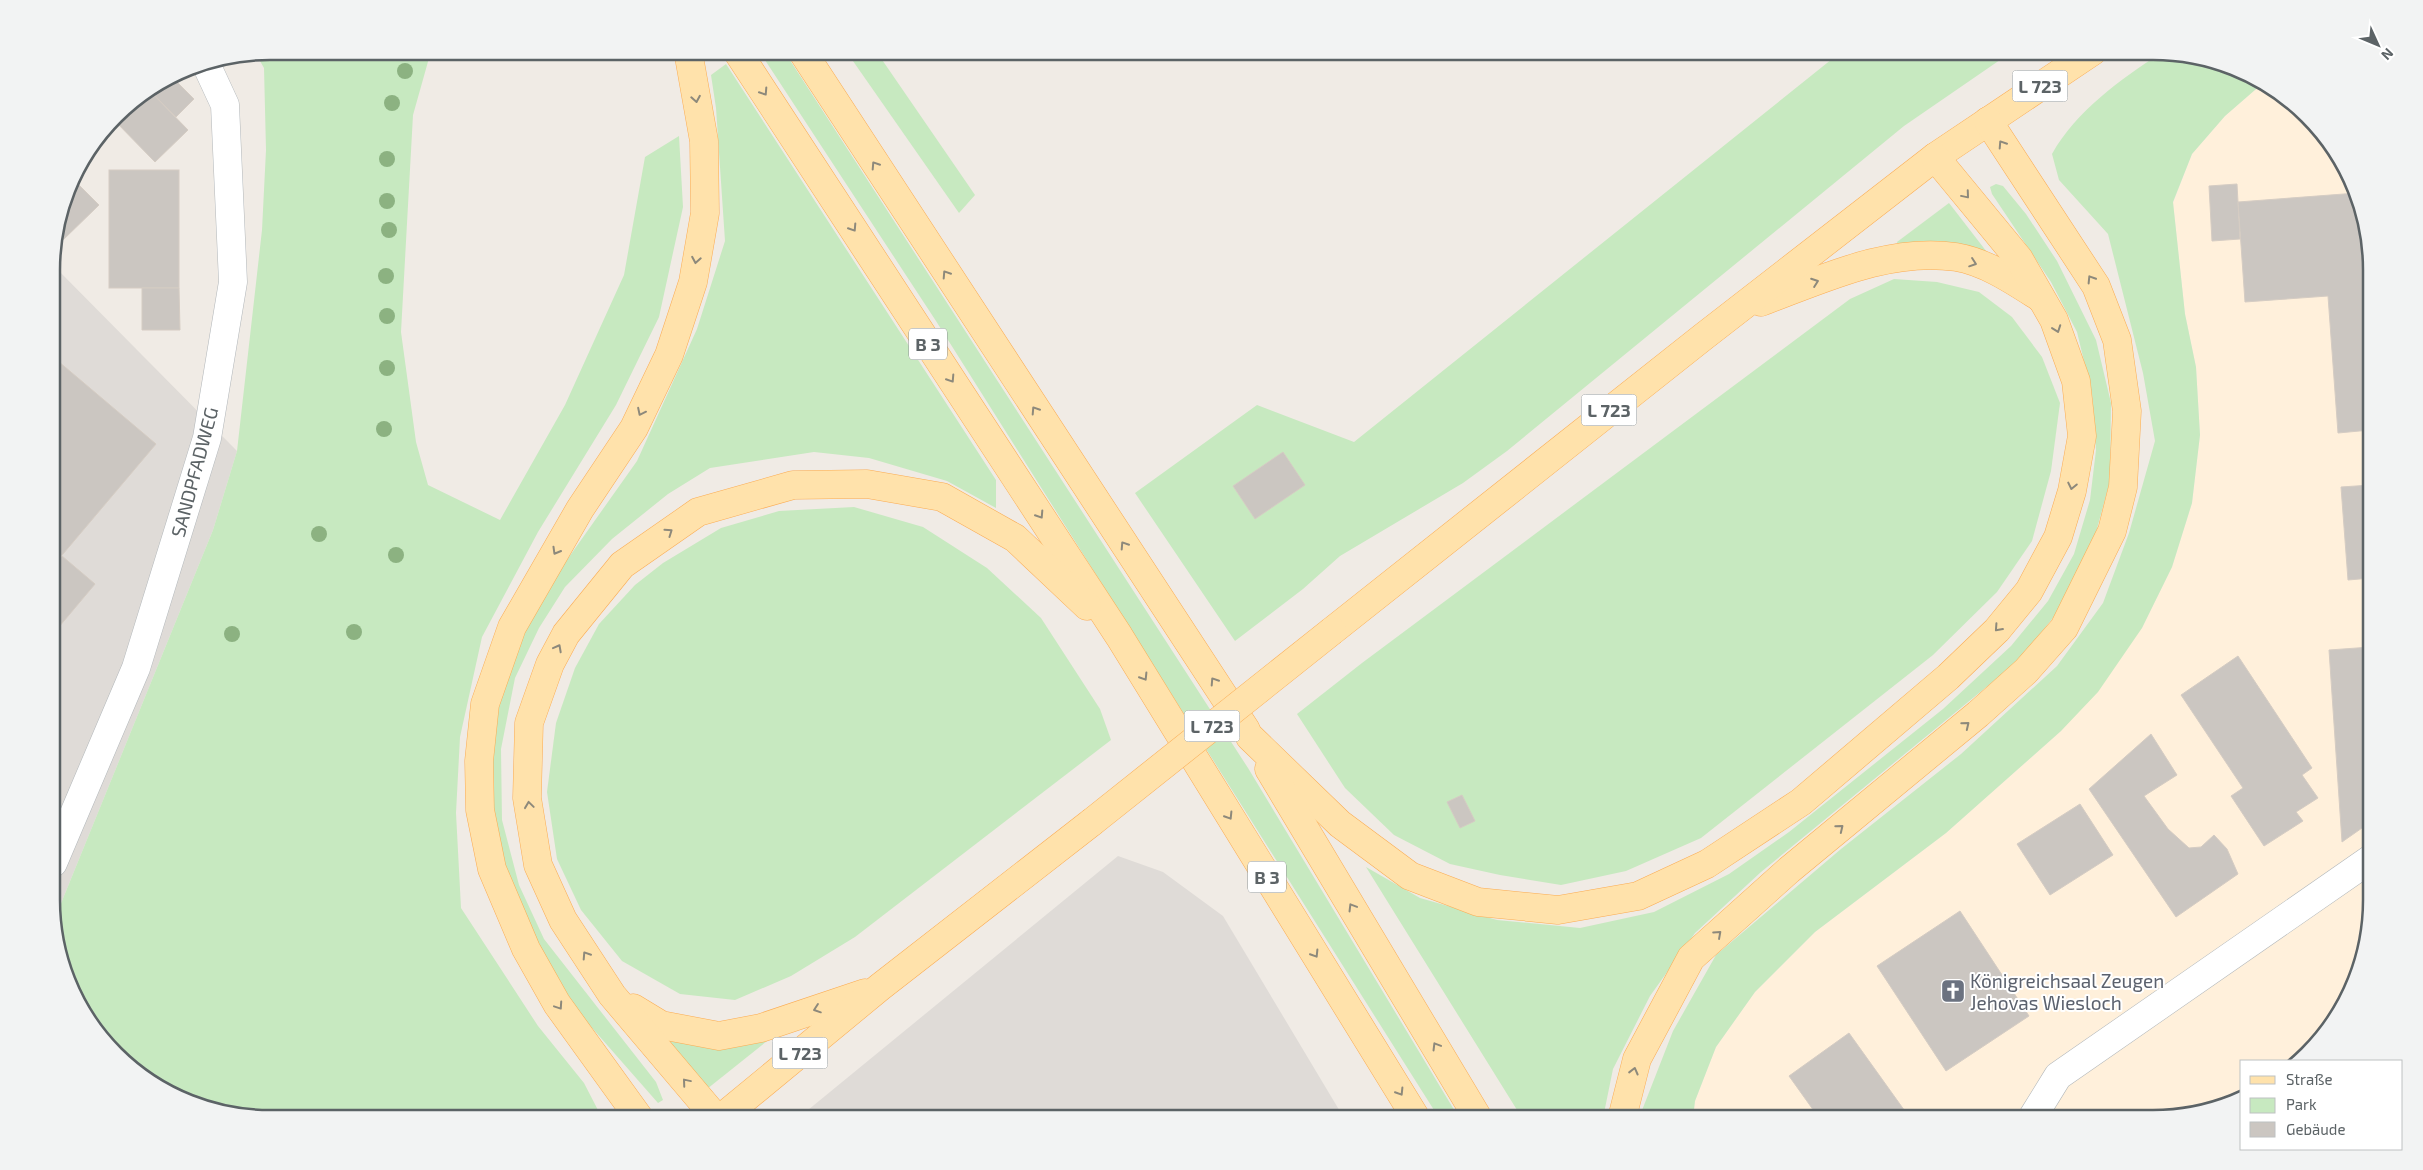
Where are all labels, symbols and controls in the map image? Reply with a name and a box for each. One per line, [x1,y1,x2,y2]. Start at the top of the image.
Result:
north arrow [2353,20,2403,70]
text: N [2378,45,2397,64]
road number: L 723 [2012,70,2068,102]
one-way arrow [758,86,767,96]
one-way arrow [691,95,701,104]
one-way arrow [1999,140,2009,149]
one-way arrow [872,162,882,171]
one-way arrow [1961,189,1969,198]
one-way arrow [847,223,856,232]
one-way arrow [692,256,702,265]
one-way arrow [1968,257,1976,267]
one-way arrow [943,270,952,280]
one-way arrow [2088,276,2098,285]
one-way arrow [1810,278,1819,288]
one-way arrow [2051,324,2061,332]
road number: B 3 [909,328,947,359]
one-way arrow [945,373,954,383]
road number: L 723 [1582,394,1636,426]
street label: SANDPFADWEG [166,404,222,540]
one-way arrow [1032,406,1041,415]
one-way arrow [637,407,647,416]
one-way arrow [2068,482,2078,491]
one-way arrow [1034,509,1043,519]
one-way arrow [663,529,673,538]
one-way arrow [1121,542,1130,551]
one-way arrow [553,545,563,554]
one-way arrow [1995,623,2004,632]
one-way arrow [552,645,562,654]
one-way arrow [1138,672,1148,681]
one-way arrow [1210,677,1220,686]
road number: L 723 [1184,710,1240,741]
one-way arrow [1960,722,1969,730]
one-way arrow [524,801,534,810]
one-way arrow [1223,810,1233,819]
one-way arrow [1835,824,1844,833]
road number: B 3 [1248,862,1286,892]
one-way arrow [1349,903,1359,912]
one-way arrow [1712,931,1721,940]
one-way arrow [1308,949,1318,958]
one-way arrow [582,951,592,960]
place label: Königreichsaal Zeugen Jehovas Wiesloch [1970,969,2164,1014]
church icon: Königreichsaal Zeugen Jehovas Wiesloch [1940,978,1966,1004]
one-way arrow [552,1001,562,1010]
one-way arrow [814,1003,822,1013]
road number: L 723 [772,1038,828,1068]
one-way arrow [1432,1043,1442,1052]
legend [2240,1060,2403,1150]
one-way arrow [1628,1067,1639,1076]
text: Straße [2286,1070,2332,1088]
one-way arrow [682,1078,691,1087]
one-way arrow [1394,1087,1403,1096]
text: Park [2286,1095,2317,1113]
text: Gebäude [2286,1120,2345,1138]

